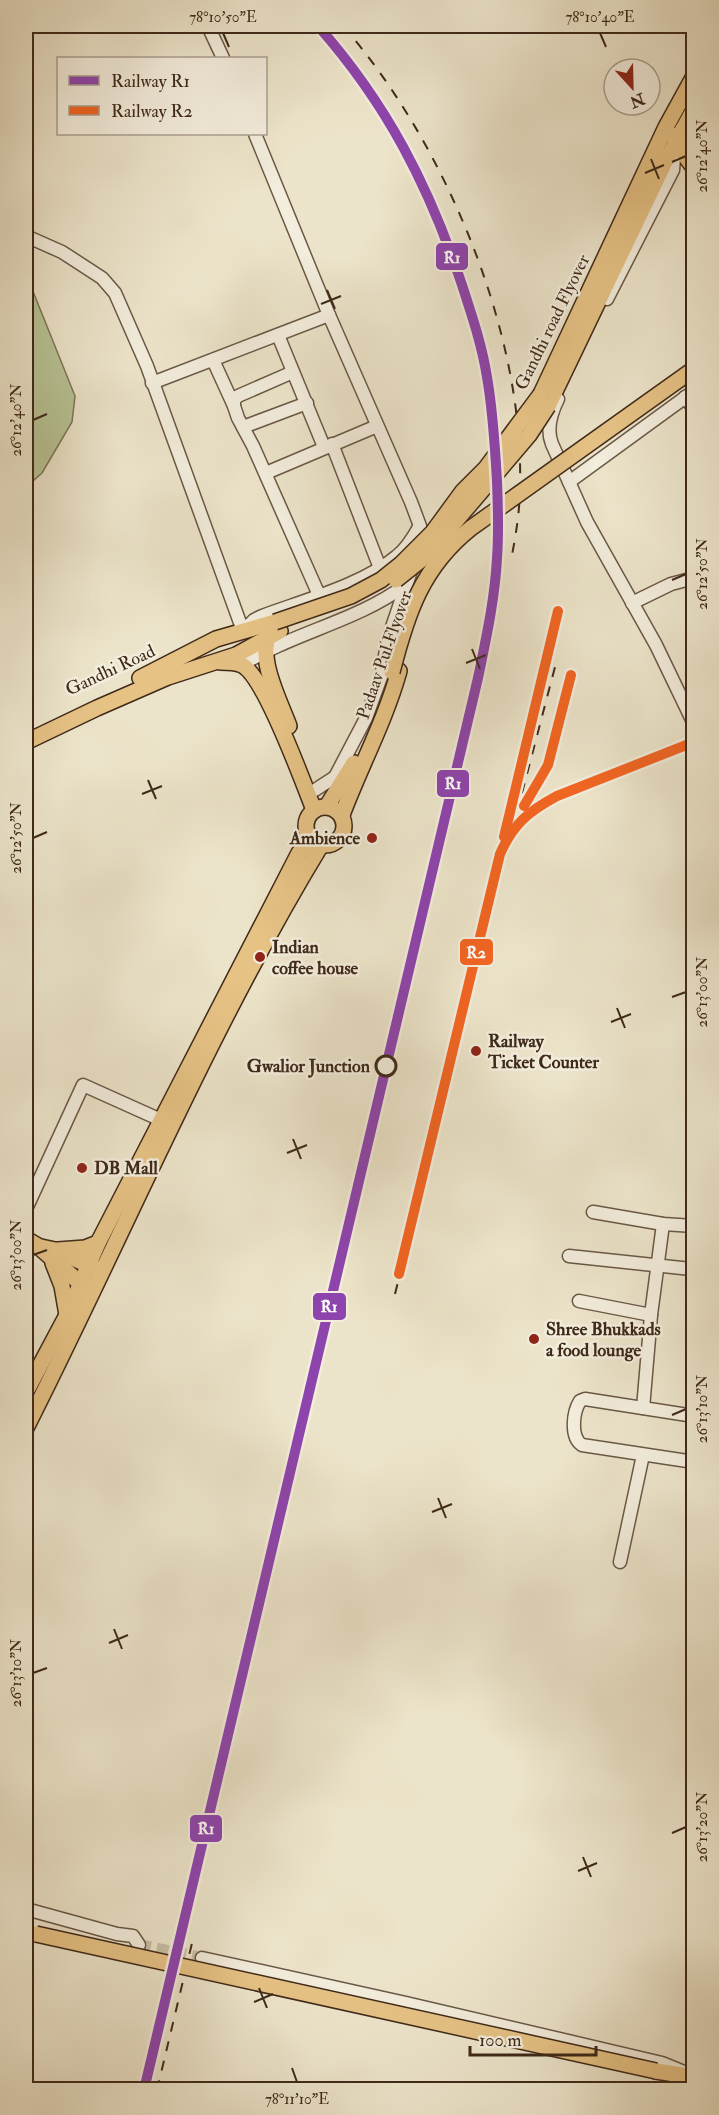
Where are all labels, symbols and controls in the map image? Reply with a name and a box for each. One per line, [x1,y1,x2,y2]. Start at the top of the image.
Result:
text: 78°10'50"E [189,8,257,27]
text: 78°10'40"E [565,8,635,27]
legend [57,57,267,135]
north arrow [602,57,662,117]
text: Railway R1 [111,70,190,93]
text: N [626,88,649,112]
text: Railway R2 [111,100,193,123]
text: 26°12'40"N [693,119,712,193]
line badge: R1 [435,242,469,271]
text: R1 [443,248,461,268]
street label: Gandhi road Flyover [510,250,595,394]
text: 26°12'40"N [7,383,26,457]
text: 26°12'50"N [693,538,712,610]
street label: Padaav Pul Flyover [352,587,417,723]
street label: Gandhi Road [62,640,159,701]
line badge: R1 [436,769,470,798]
text: R1 [444,774,462,794]
text: 26°12'50"N [7,802,26,874]
place label: Ambience [289,827,360,850]
marker: Ambience [365,831,379,845]
place label: Indian coffee house [272,936,359,980]
line badge: R2 [459,938,494,966]
text: R2 [466,943,486,963]
marker: Indian coffee house [253,950,267,964]
text: 26°13'00"N [693,956,712,1027]
place label: Railway Ticket Counter [487,1030,599,1074]
marker: Railway Ticket Counter [469,1044,483,1058]
place label: Gwalior Junction [247,1055,371,1078]
marker: Gwalior Junction [375,1055,397,1077]
place label: DB Mall [94,1157,158,1180]
marker: DB Mall [75,1161,89,1175]
text: 26°13'00"N [7,1219,26,1290]
line badge: R1 [312,1292,347,1321]
text: R1 [320,1297,338,1317]
place label: Shree Bhukkads a food lounge [546,1318,661,1362]
marker: Shree Bhukkads a food lounge [527,1332,541,1346]
text: 26°13'10"N [693,1374,712,1443]
text: 26°13'10"N [7,1638,26,1707]
text: 26°13'20"N [693,1791,712,1862]
line badge: R1 [189,1814,223,1843]
text: R1 [197,1819,215,1839]
scale bar [470,2019,596,2057]
text: 100 m [479,2029,522,2052]
text: 78°11'10"E [265,2090,329,2109]

